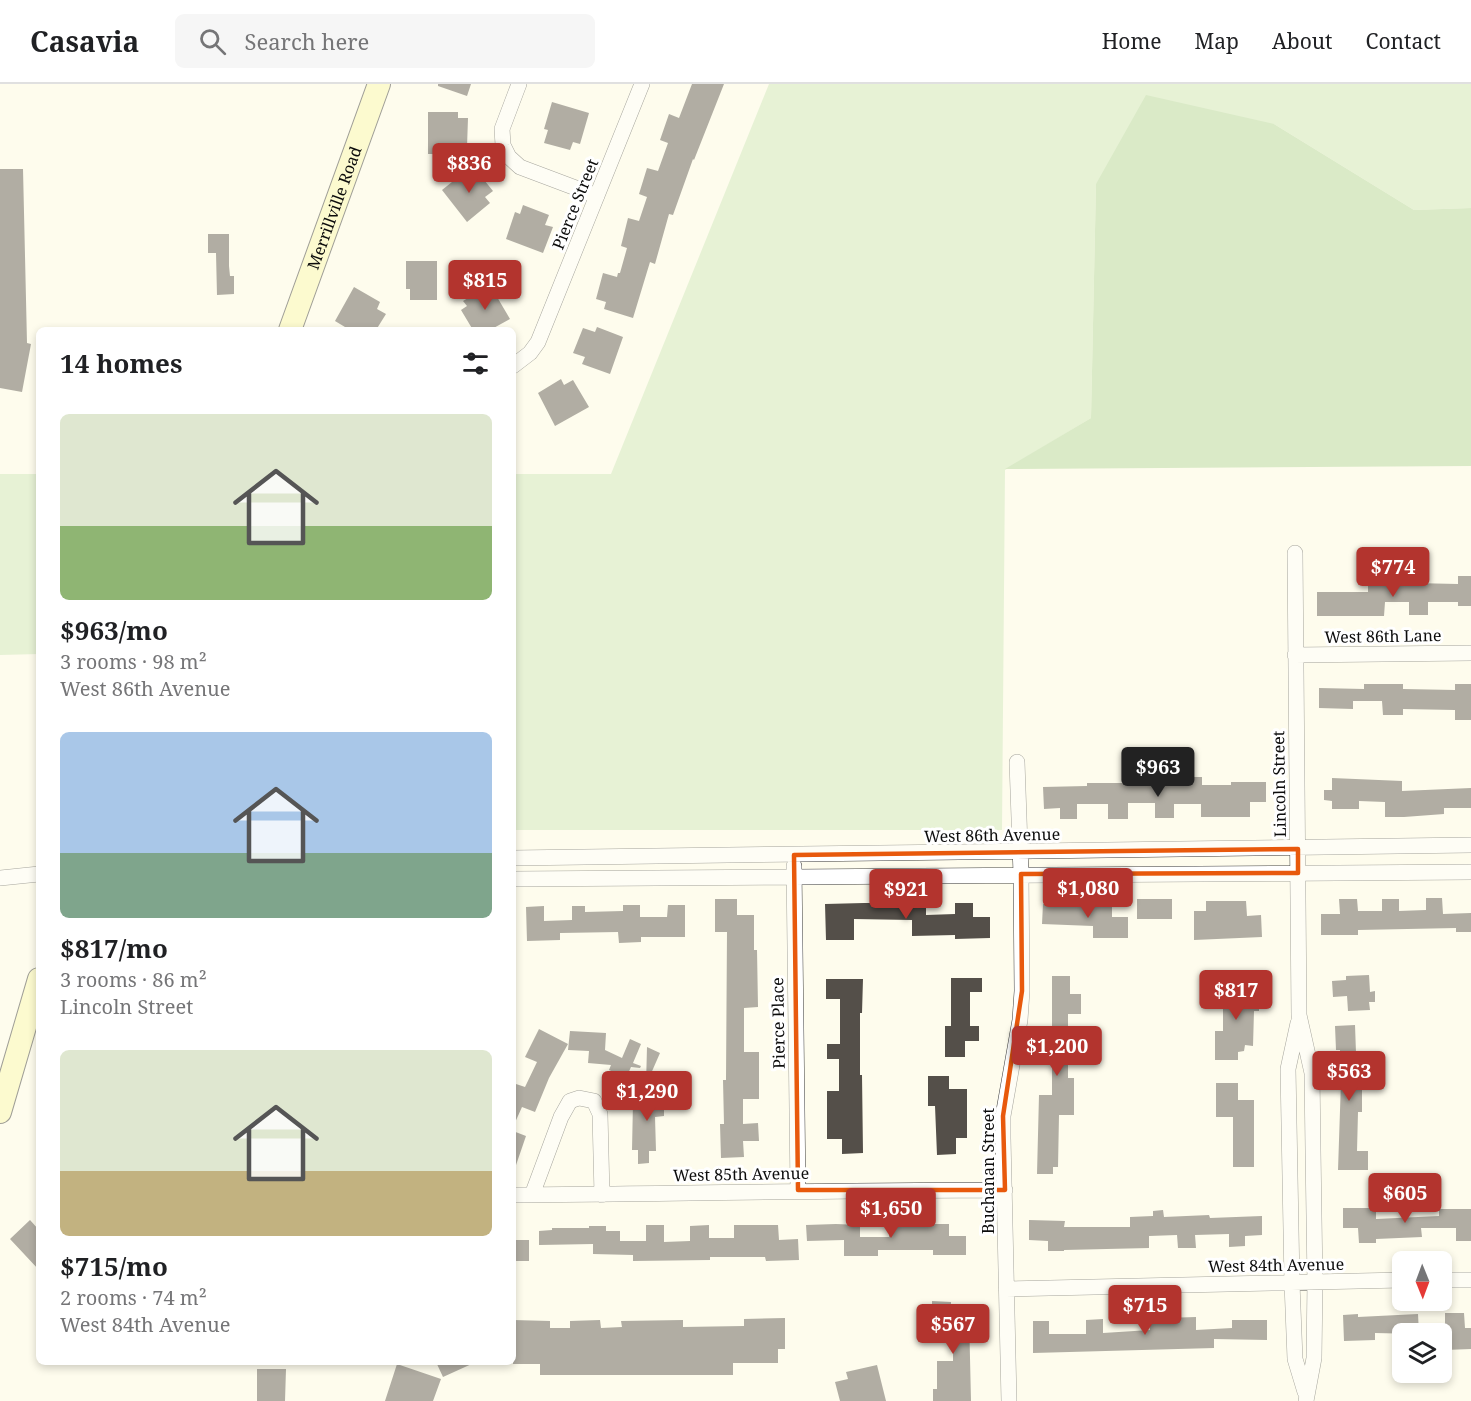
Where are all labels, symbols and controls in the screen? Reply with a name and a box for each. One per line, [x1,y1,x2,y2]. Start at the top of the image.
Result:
search box [175,14,595,68]
text: Casavia [30,22,139,60]
icon: search [196,25,229,58]
text: Search here [244,26,369,56]
text: Home [1102,27,1162,55]
text: Map [1195,27,1239,55]
text: About [1272,27,1333,55]
text: Contact [1366,27,1441,55]
street label: Merrillville Road [302,143,367,272]
pin: $836 [433,143,505,194]
text: $836 [446,149,492,176]
street label: Pierce Street [547,155,603,253]
pin: $815 [449,260,521,311]
text: $815 [462,266,508,293]
text: 14 homes [60,345,182,381]
icon: filters [459,347,492,380]
icon: home [222,453,330,561]
pin: $774 [1357,547,1429,598]
text: $774 [1370,553,1416,580]
text: $963/mo [60,612,168,648]
street label: West 86th Lane [1324,624,1442,648]
text: 3 rooms · 98 m² [60,648,207,675]
text: West 86th Avenue [60,675,230,702]
street label: Lincoln Street [1267,730,1291,837]
pin: $963 [1122,747,1194,798]
text: $963 [1135,753,1181,780]
icon: home [222,771,330,879]
street label: West 86th Avenue [924,823,1060,847]
pin: $1,080 [1039,868,1137,919]
pin: $921 [870,869,942,920]
text: $1,080 [1057,874,1119,901]
text: $921 [883,875,929,902]
text: $817/mo [60,930,168,966]
text: 3 rooms · 86 m² [60,966,207,993]
pin: $817 [1200,970,1272,1021]
text: $817 [1213,976,1259,1003]
street label: Pierce Place [766,977,790,1069]
text: Lincoln Street [60,993,193,1020]
pin: $1,200 [1008,1026,1106,1077]
text: $1,200 [1026,1032,1088,1059]
pin: $563 [1313,1051,1385,1102]
text: $563 [1326,1057,1372,1084]
pin: $1,290 [598,1071,696,1122]
text: $1,290 [616,1077,678,1104]
icon: home [222,1089,330,1197]
street label: Buchanan Street [977,1108,999,1234]
street label: West 85th Avenue [673,1162,809,1186]
pin: $605 [1369,1173,1441,1224]
text: $605 [1382,1179,1428,1206]
pin: $1,650 [842,1188,940,1239]
text: $1,650 [860,1194,922,1221]
text: $715/mo [60,1248,168,1284]
north arrow [1392,1251,1452,1311]
map controls [1392,1251,1452,1383]
street label: West 84th Avenue [1208,1253,1344,1277]
text: 2 rooms · 74 m² [60,1284,207,1311]
pin: $715 [1109,1285,1181,1336]
text: $715 [1122,1291,1168,1318]
pin: $567 [917,1304,989,1355]
text: $567 [930,1310,976,1337]
text: West 84th Avenue [60,1311,230,1338]
button: layers [1392,1323,1452,1383]

